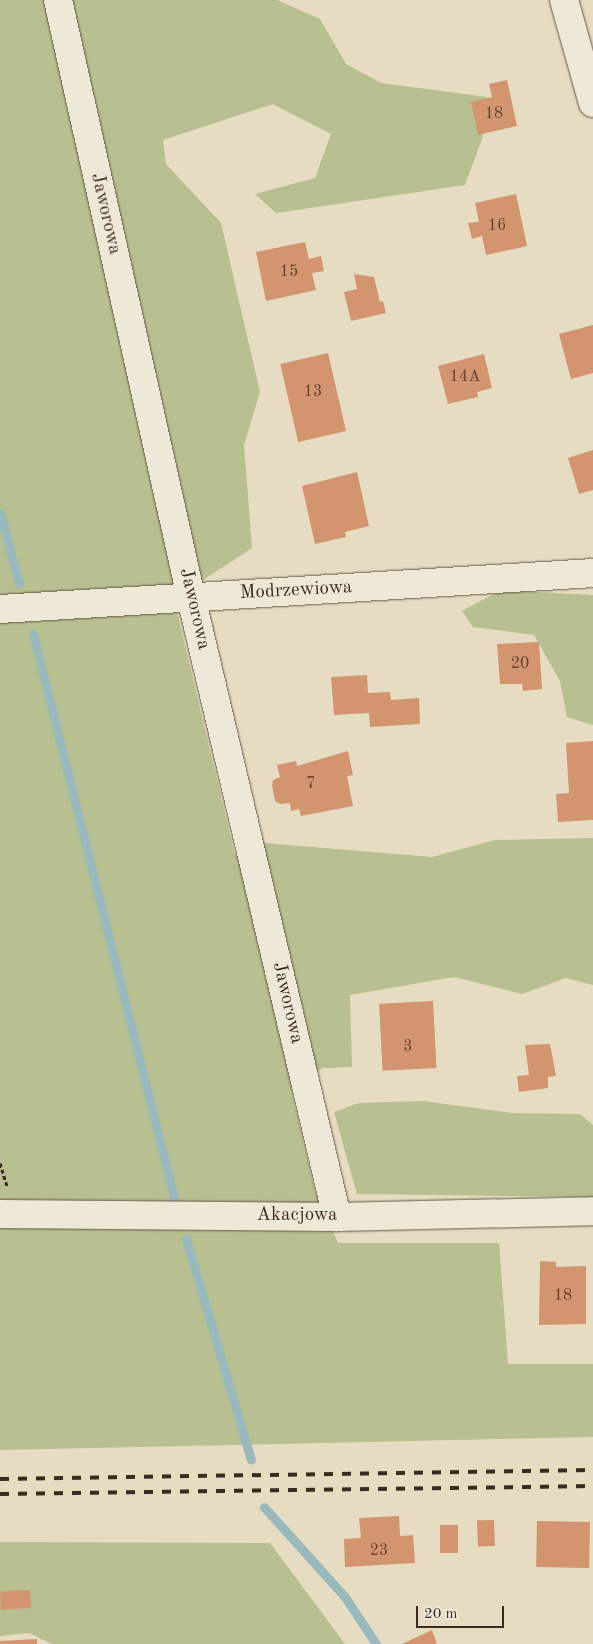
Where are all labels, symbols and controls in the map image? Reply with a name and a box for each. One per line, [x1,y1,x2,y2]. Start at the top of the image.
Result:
house number: 18 [485,104,503,124]
street label: Jaworowa [85,171,125,257]
house number: 16 [488,216,506,236]
house number: 15 [280,262,298,282]
house number: 14A [450,367,480,387]
house number: 13 [304,382,322,402]
street label: Jaworowa [174,566,214,652]
street label: Modrzewiowa [239,577,353,605]
house number: 20 [511,654,529,674]
house number: 7 [306,774,316,794]
street label: Jaworowa [267,960,307,1046]
house number: 3 [403,1037,413,1057]
street label: Akacjowa [257,1205,337,1227]
house number: 18 [554,1286,572,1306]
house number: 23 [370,1541,388,1561]
scale bar [418,1596,506,1628]
text: 20 m [424,1607,458,1622]

